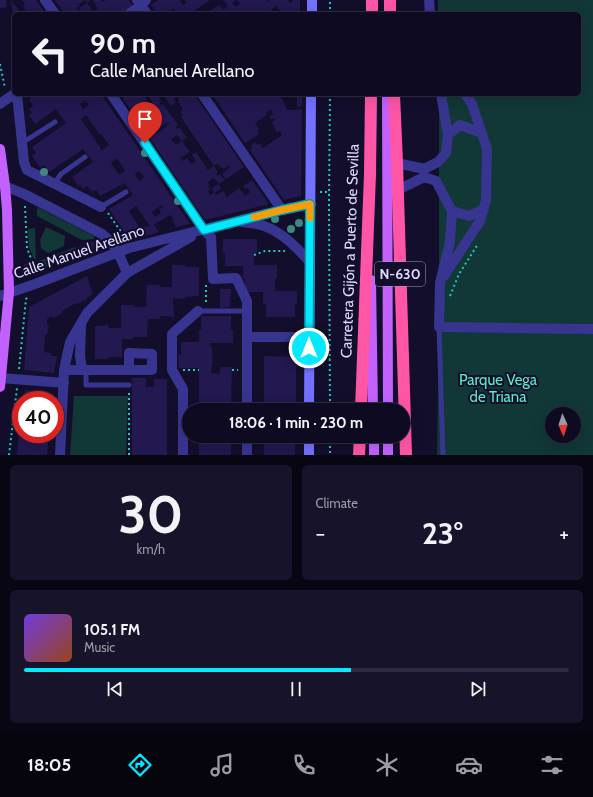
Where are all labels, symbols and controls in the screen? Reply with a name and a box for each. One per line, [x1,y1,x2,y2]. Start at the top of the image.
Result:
text: 90 m [90,26,156,60]
icon: left [24,28,76,80]
text: Calle Manuel Arellano [90,60,254,82]
pin [128,102,162,143]
icon: arrive [134,108,156,130]
street label: Carretera Gijón a Puerto de Sevilla [337,143,363,358]
street label: Calle Manuel Arellano [11,221,147,283]
road number: N-630 [375,262,425,286]
position arrow [288,327,330,369]
park label: Parque Vega de Triana [459,371,538,406]
speed limit sign: 40 [12,391,64,443]
north arrow [545,407,581,443]
map controls [545,407,581,443]
text: 18:06 · 1 min · 230 m [229,414,363,432]
text: 30 [118,483,183,546]
text: Climate [316,495,358,511]
text: 23° [422,515,463,552]
text: − [316,520,325,547]
text: + [559,520,569,547]
text: km/h [137,541,165,557]
text: 105.1 FM [84,621,140,639]
text: Music [84,639,115,655]
icon: previous [104,678,126,700]
icon: pause [285,678,307,700]
icon: next [467,678,489,700]
icon: directions [126,751,154,779]
icon: music [208,751,236,779]
icon: phone [290,751,318,779]
icon: climate [373,751,401,779]
icon: car [455,751,483,779]
icon: filters [538,751,566,779]
text: 18:05 [27,754,71,776]

